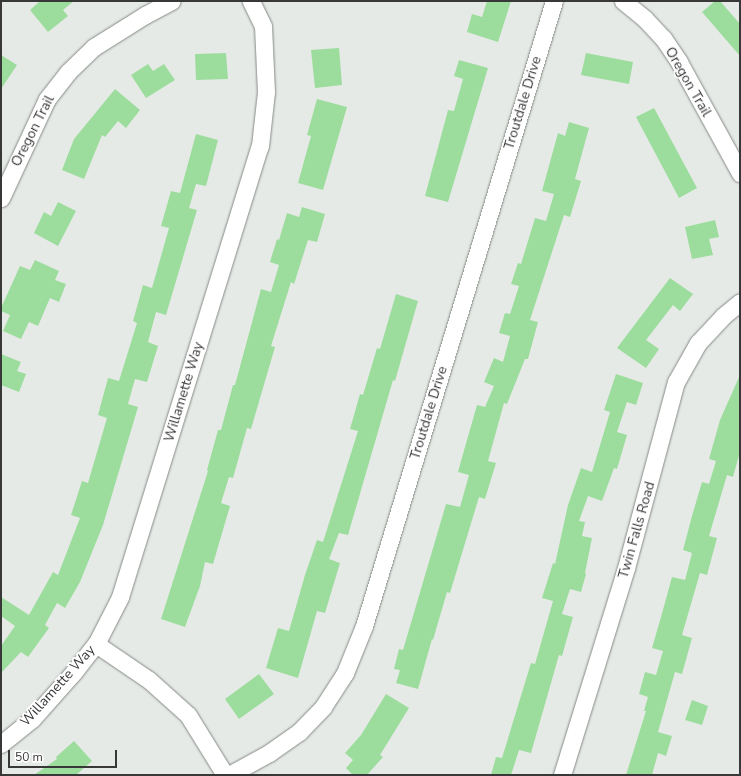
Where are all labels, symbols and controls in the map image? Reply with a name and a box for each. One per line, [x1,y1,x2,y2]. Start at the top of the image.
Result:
street label: Oregon Trail [661,44,715,120]
street label: Troutdale Drive [501,54,545,152]
street label: Oregon Trail [8,93,58,169]
street label: Willamette Way [161,340,207,444]
street label: Troutdale Drive [407,364,451,462]
street label: Twin Falls Road [615,480,659,580]
street label: Willamette Way [17,642,99,730]
scale bar [10,742,119,768]
text: 50 m [15,749,43,765]

